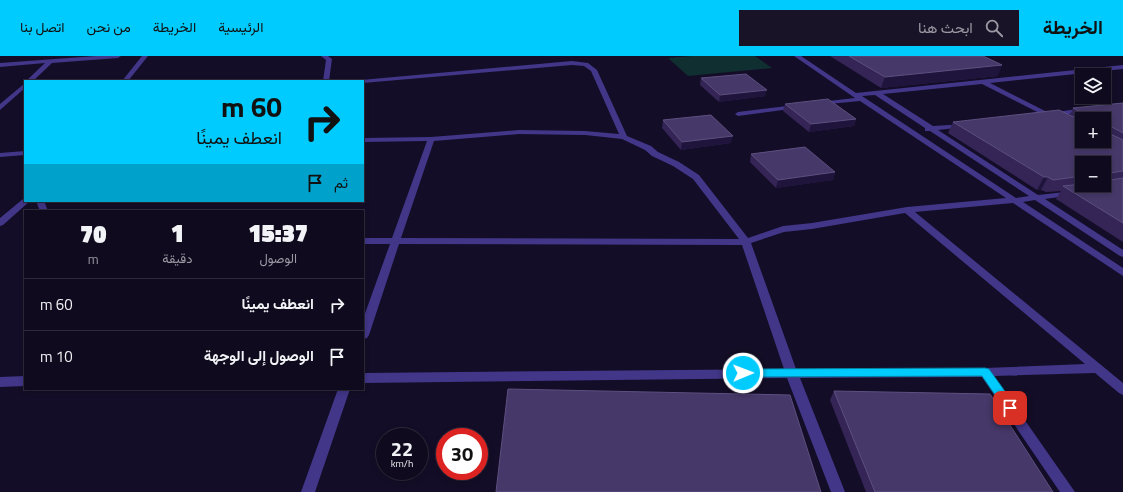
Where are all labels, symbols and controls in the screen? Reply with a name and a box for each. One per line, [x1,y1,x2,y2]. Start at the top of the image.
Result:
search box [739,10,1019,46]
text: الخريطة [1043,12,1103,41]
text: اتصل بنا [20,16,65,37]
text: من نحن [87,16,131,37]
text: الخريطة [153,16,196,37]
text: الرئيسية [218,16,263,37]
text: ابحث هنا [918,16,973,39]
icon: search [983,17,1005,39]
map controls [1075,68,1111,192]
button: layers [1075,68,1111,104]
text: 60 m [221,85,282,128]
icon: right [296,96,348,148]
button: + [1075,112,1111,148]
text: انعطف يمينًا [196,124,282,151]
button: − [1075,156,1111,192]
text: ثم [334,171,348,194]
icon: arrive [304,172,326,194]
text: 1 [171,215,184,251]
text: 15:37 [248,215,308,251]
text: 70 [80,216,106,252]
text: دقيقة [162,248,192,268]
text: الوصول [259,248,297,268]
text: m [88,249,99,269]
text: انعطف يمينًا [242,292,314,315]
text: 60 m [40,293,73,316]
icon: right [326,294,348,316]
text: الوصول إلى الوجهة [204,344,314,367]
text: 10 m [40,345,73,368]
icon: arrive [326,346,348,368]
position arrow [722,352,764,394]
pin [993,391,1027,425]
icon: arrive [999,397,1021,419]
speed limit sign: 30 [436,428,488,480]
text: 22 [391,433,413,464]
text: km/h [391,456,413,471]

